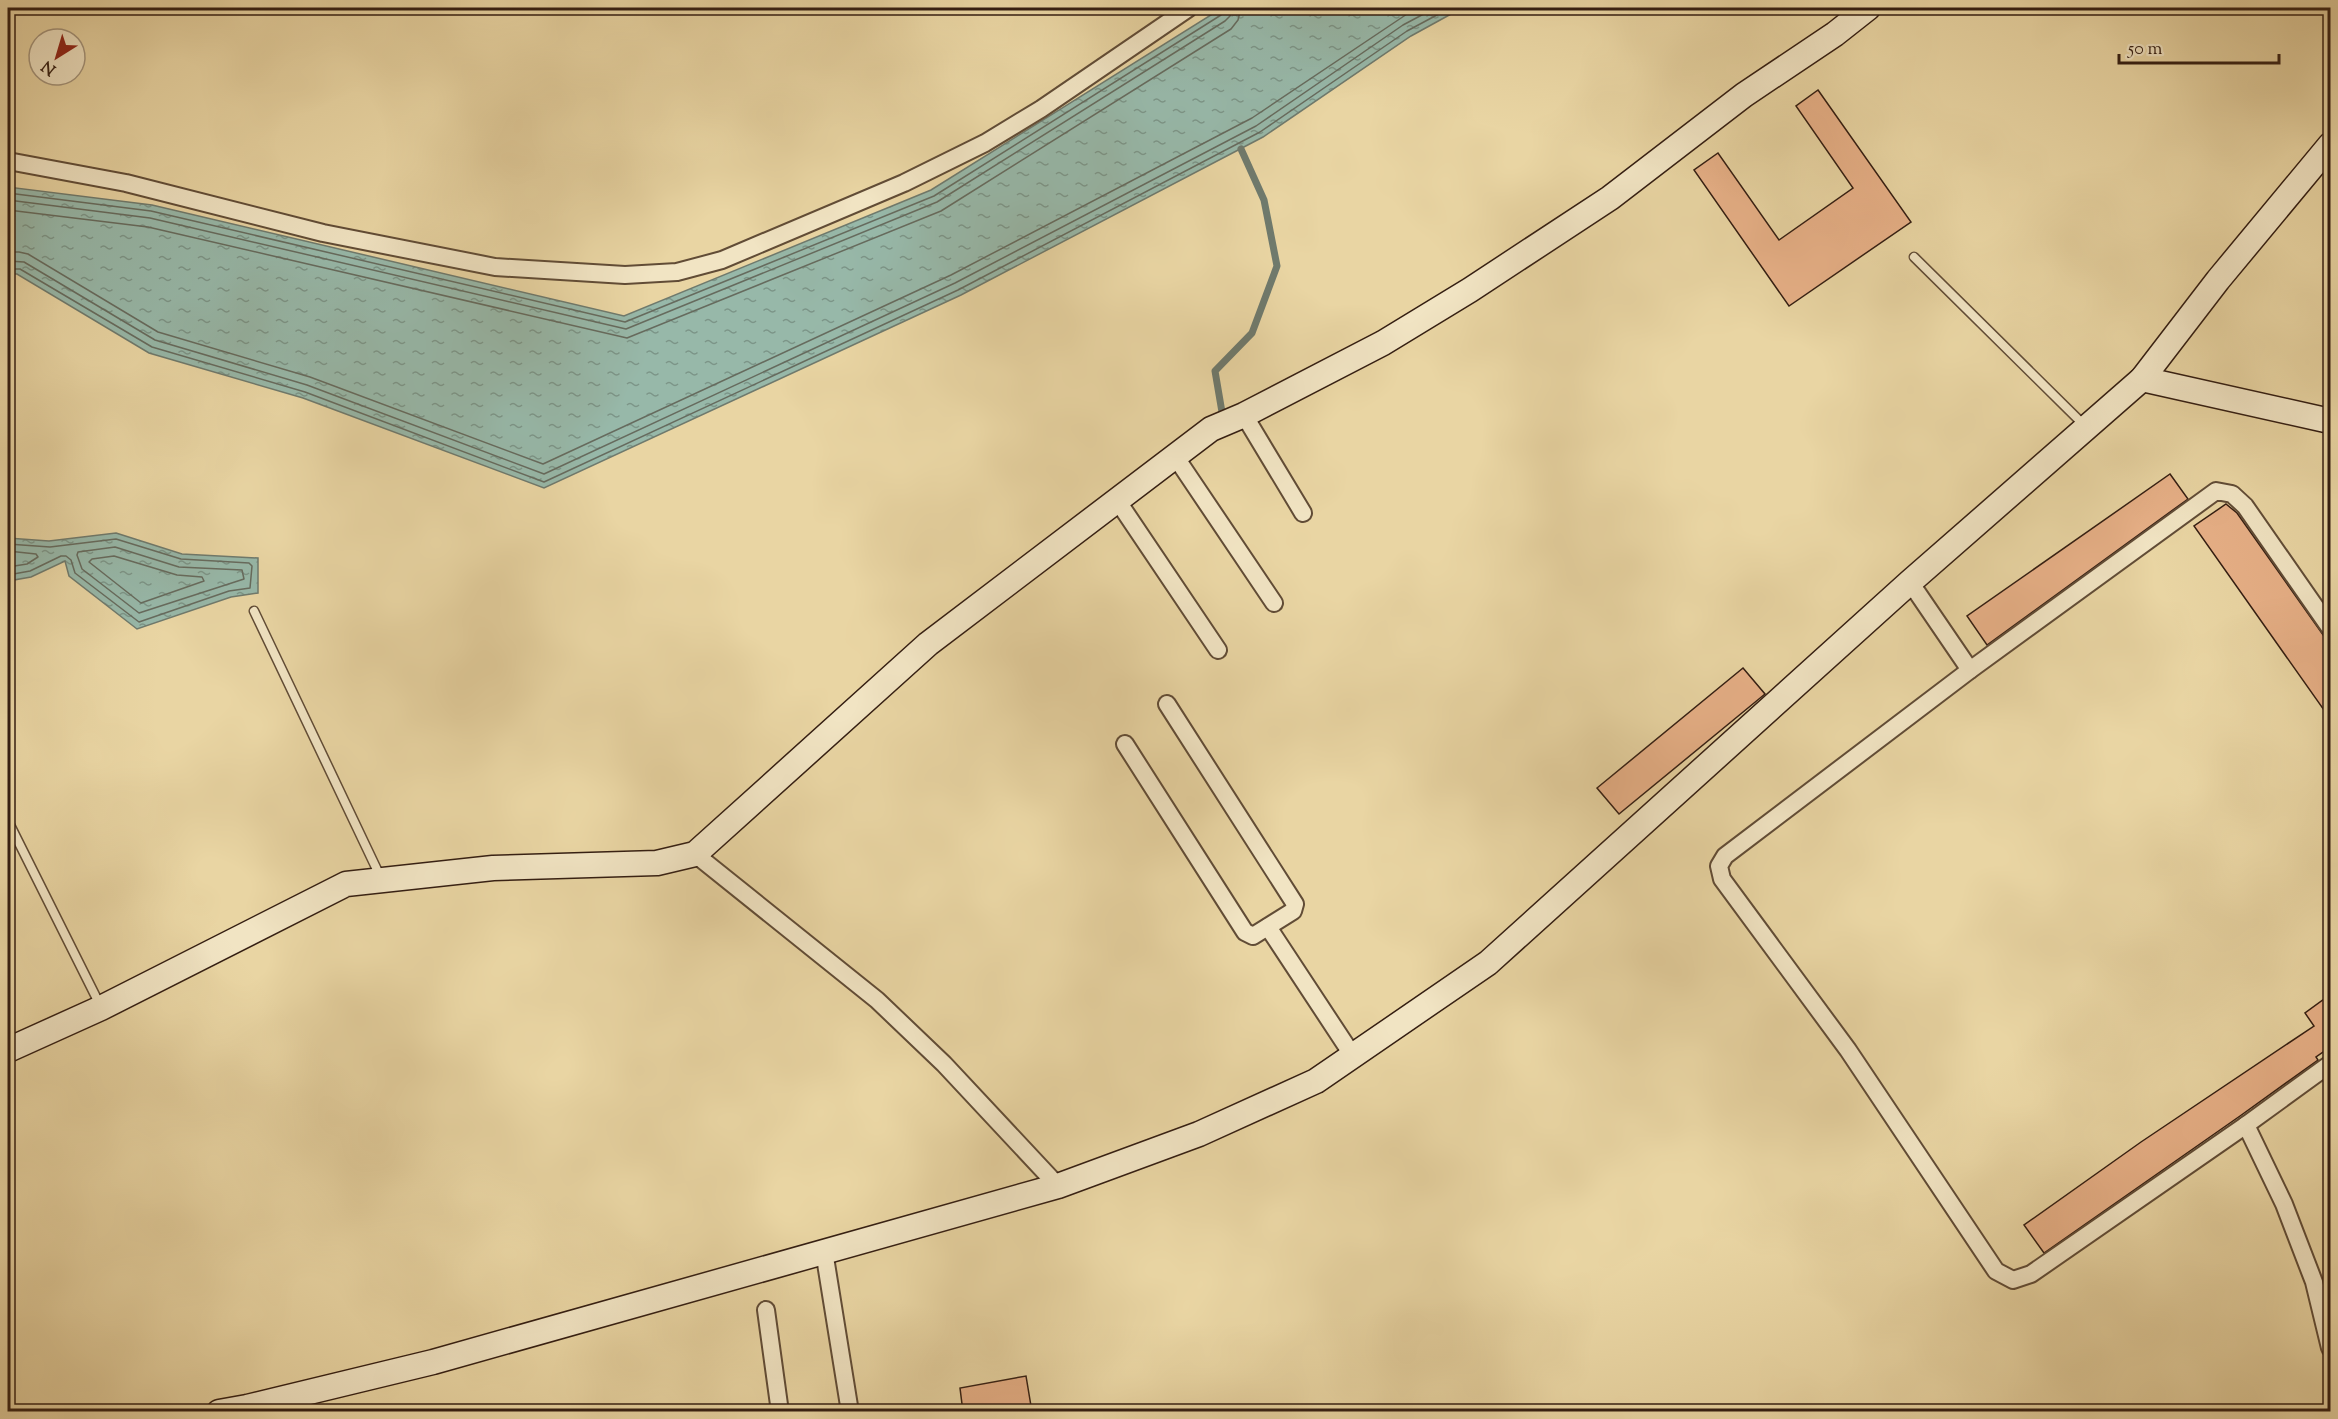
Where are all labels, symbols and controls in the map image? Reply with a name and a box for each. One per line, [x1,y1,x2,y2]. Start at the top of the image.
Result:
north arrow [27,27,87,87]
scale bar [2119,27,2280,65]
text: 50 m [2127,37,2163,63]
text: N [37,54,62,80]

